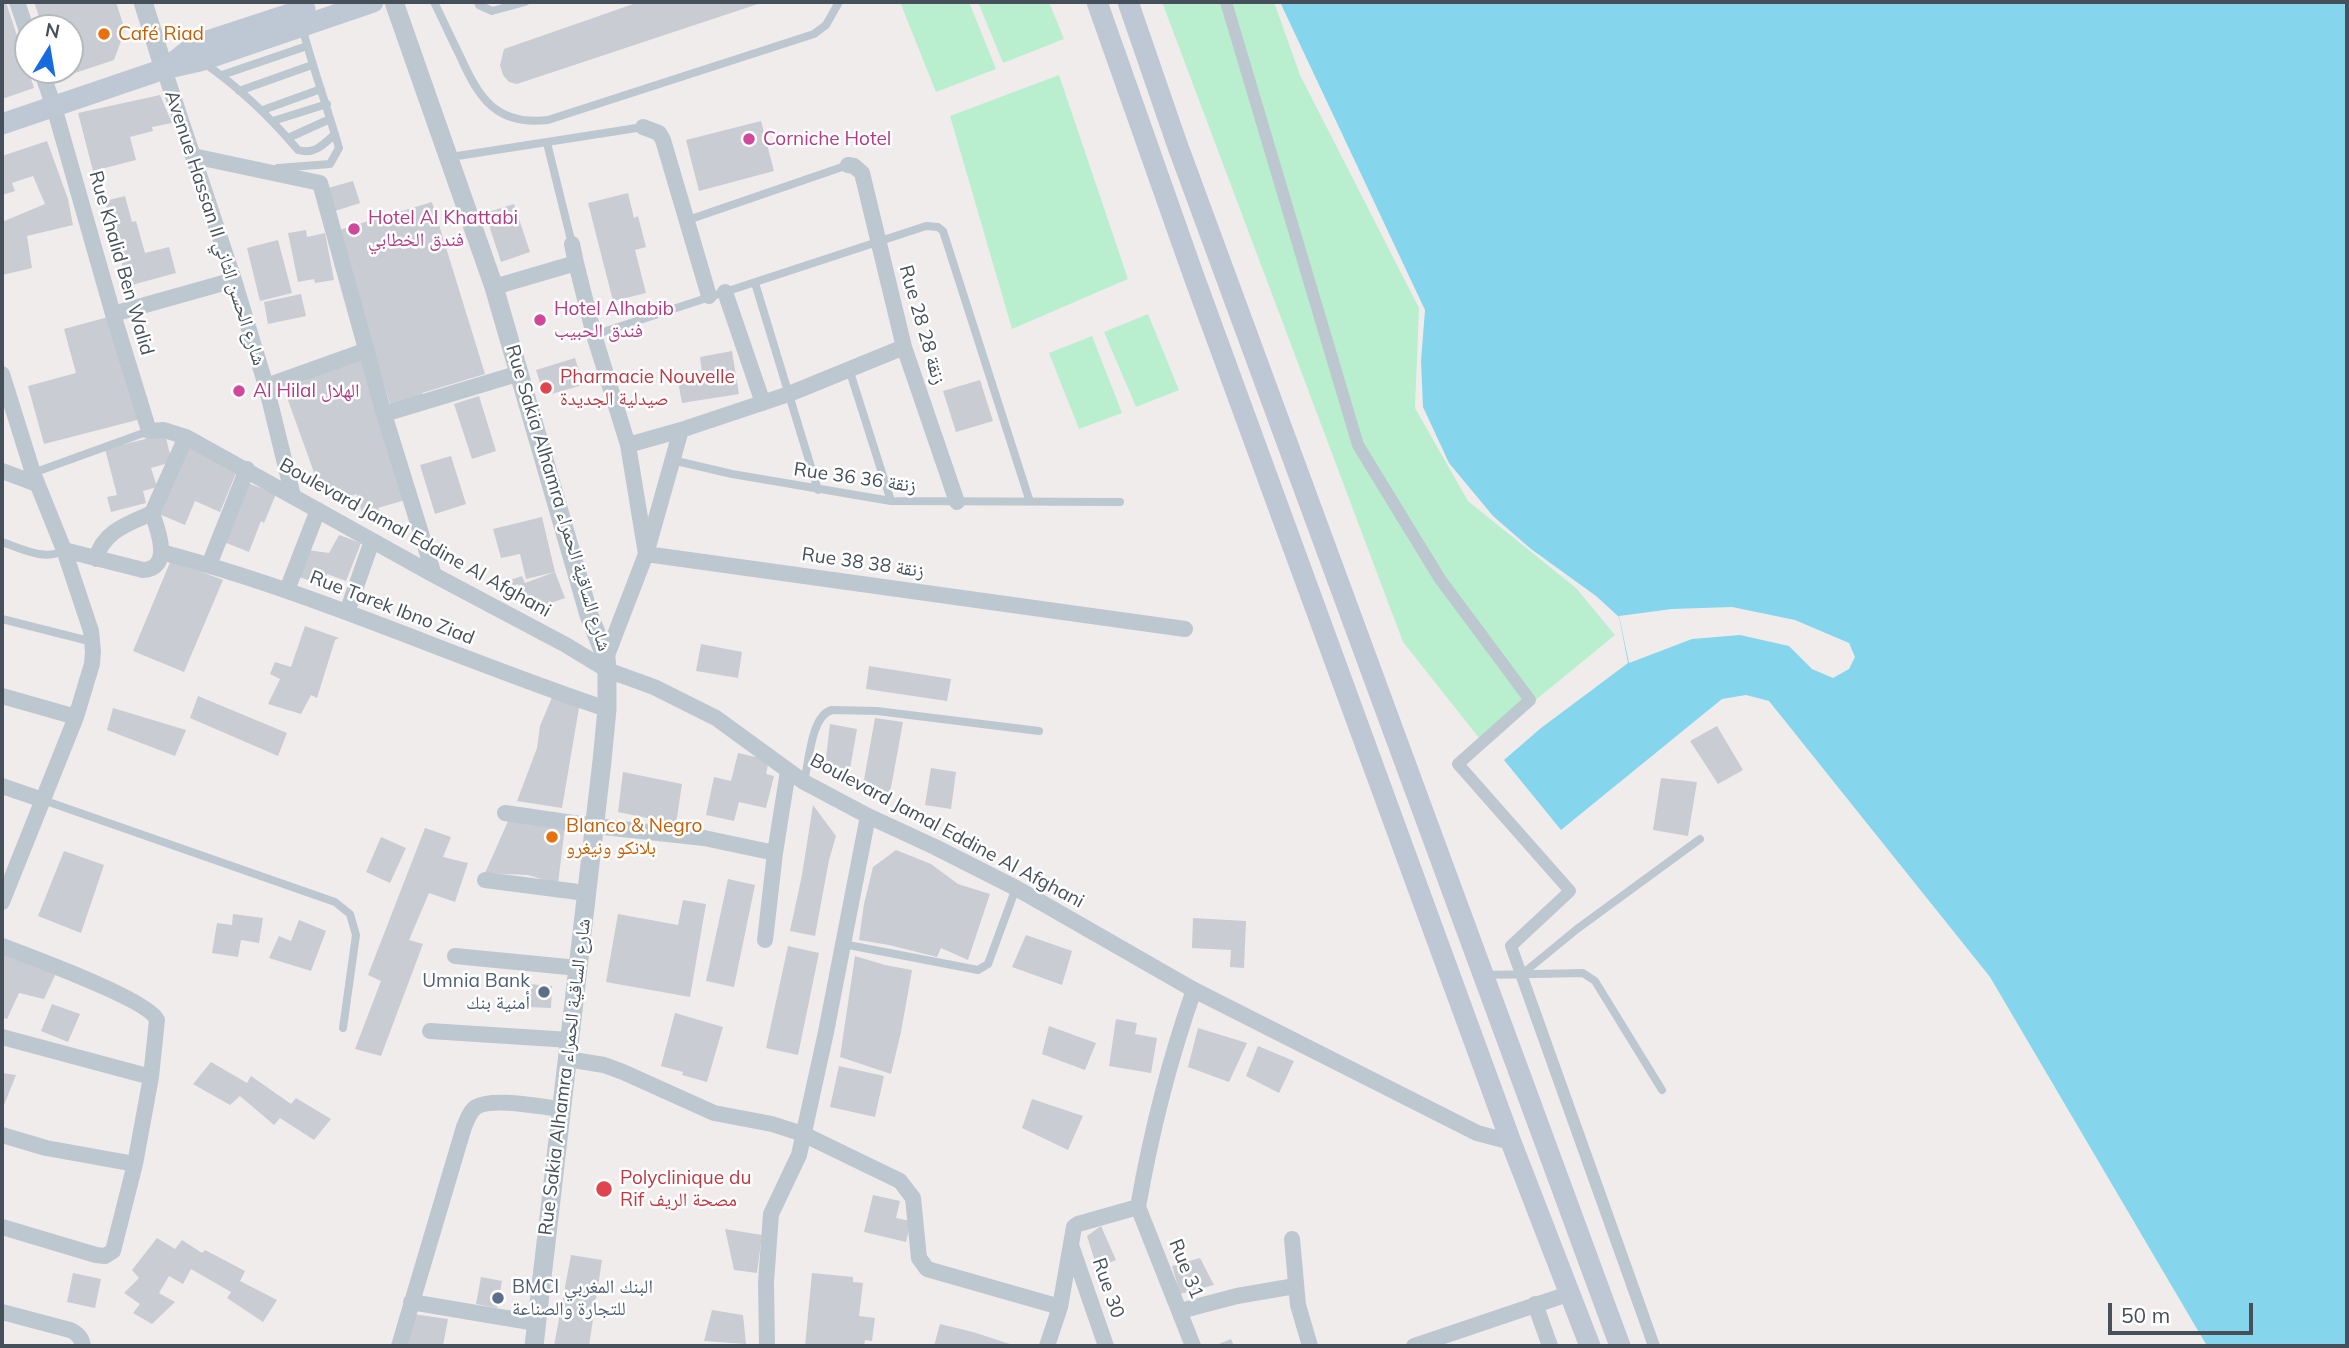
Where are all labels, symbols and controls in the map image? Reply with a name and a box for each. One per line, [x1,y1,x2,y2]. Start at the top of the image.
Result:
north arrow [14,14,84,84]
text: N [43,17,62,43]
place label: Café Riad [118,23,204,45]
marker: Café Riad [96,26,112,42]
street label: Avenue Hassan II شارع الحسن الثاني [160,88,270,368]
place label: Corniche Hotel [763,128,891,150]
marker: Corniche Hotel [741,131,757,147]
street label: Rue Khalid Ben Walid [84,168,158,358]
place label: Hotel Al Khattabi فندق الخطابي [368,207,518,251]
marker: Hotel Al Khattabi فندق الخطابي [346,221,362,237]
street label: Rue 28 زنقة 28 [894,263,950,387]
place label: Hotel Alhabib فندق الحبيب [554,298,674,342]
marker: Hotel Alhabib فندق الحبيب [532,312,548,328]
street label: Rue Sakia Alhamra شارع الساقية الحمراء [500,342,616,654]
place label: Pharmacie Nouvelle صيدلية الجديدة [560,366,735,410]
place label: Al Hilal الهلال [253,380,360,402]
marker: Pharmacie Nouvelle صيدلية الجديدة [538,380,554,396]
marker: Al Hilal الهلال [231,383,247,399]
street label: Boulevard Jamal Eddine Al Afghani [275,454,555,622]
street label: Rue 36 زنقة 36 [792,458,918,498]
street label: Rue 38 زنقة 38 [800,543,926,583]
street label: Rue Tarek Ibno Ziad [306,566,478,650]
street label: Boulevard Jamal Eddine Al Afghani [806,749,1088,913]
place label: Blanco & Negro بلانكو ونيغرو [566,815,702,859]
marker: Blanco & Negro بلانكو ونيغرو [544,829,560,845]
street label: Rue Sakia Alhamra شارع الساقية الحمراء [534,917,596,1237]
place label: Umnia Bank أمنية بنك [422,970,530,1014]
marker: Umnia Bank أمنية بنك [536,984,552,1000]
place label: Polyclinique du Rif مصحة الريف [620,1167,751,1211]
marker: Polyclinique du Rif مصحة الريف [594,1179,614,1199]
street label: Rue 31 [1164,1236,1208,1302]
street label: Rue 30 [1087,1255,1129,1321]
place label: BMCI البنك المغربي للتجارة والصناعة [512,1276,653,1320]
scale bar [2111,1288,2256,1332]
marker: BMCI البنك المغربي للتجارة والصناعة [490,1290,506,1306]
text: 50 m [2121,1302,2170,1328]

